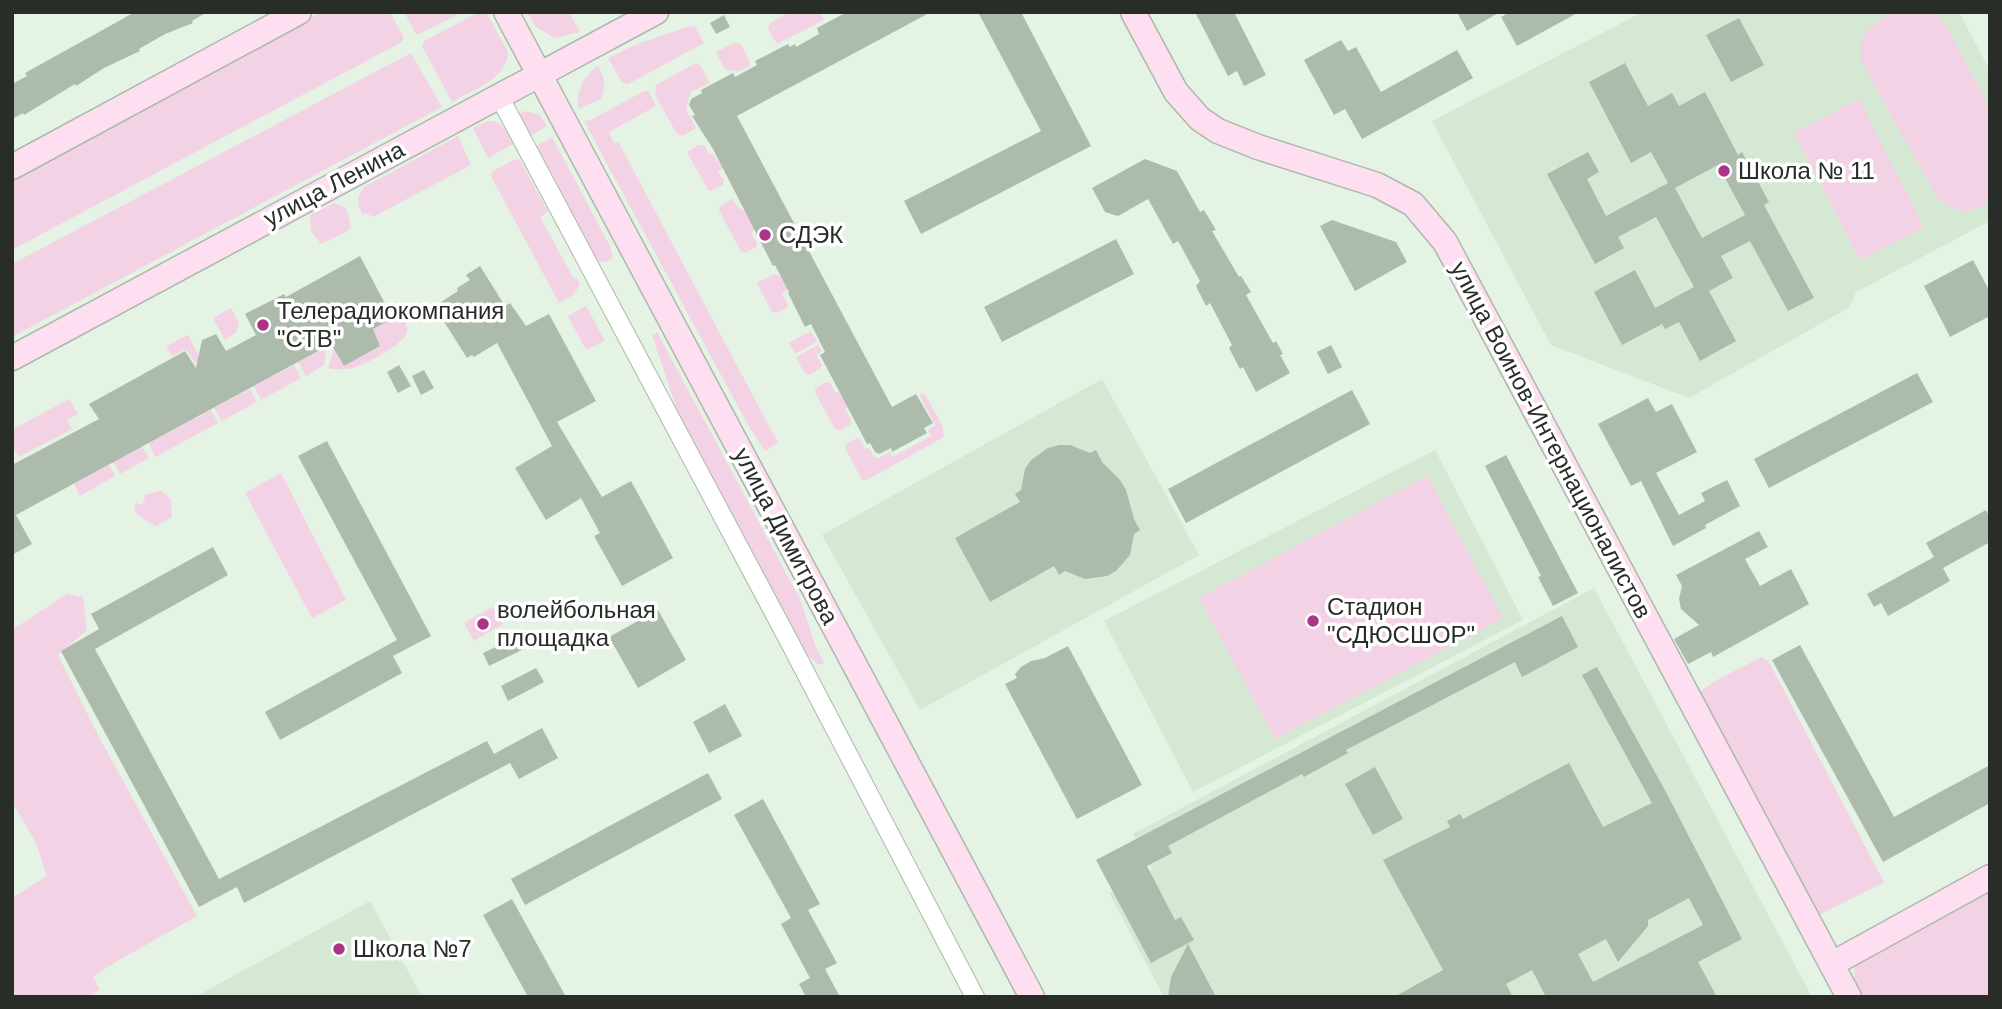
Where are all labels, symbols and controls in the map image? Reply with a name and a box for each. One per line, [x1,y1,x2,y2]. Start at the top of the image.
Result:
street label: улица Ленина [259,135,409,232]
place label: Школа № 11 [1738,157,1875,184]
marker: Школа № 11 [1716,163,1732,179]
place label: СДЭК [779,221,843,248]
marker: СДЭК [757,227,773,243]
street label: улица Воинов-Интернационалистов [1445,257,1657,623]
place label: Телерадиокомпания "СТВ" [277,297,504,352]
marker: Телерадиокомпания "СТВ" [255,317,271,333]
street label: улица Димитрова [729,443,845,629]
place label: Стадион "СДЮСШОР" [1327,593,1475,648]
place label: волейбольная площадка [497,596,656,651]
marker: Стадион "СДЮСШОР" [1305,613,1321,629]
marker: волейбольная площадка [475,616,491,632]
place label: Школа №7 [353,935,472,962]
marker: Школа №7 [331,941,347,957]

